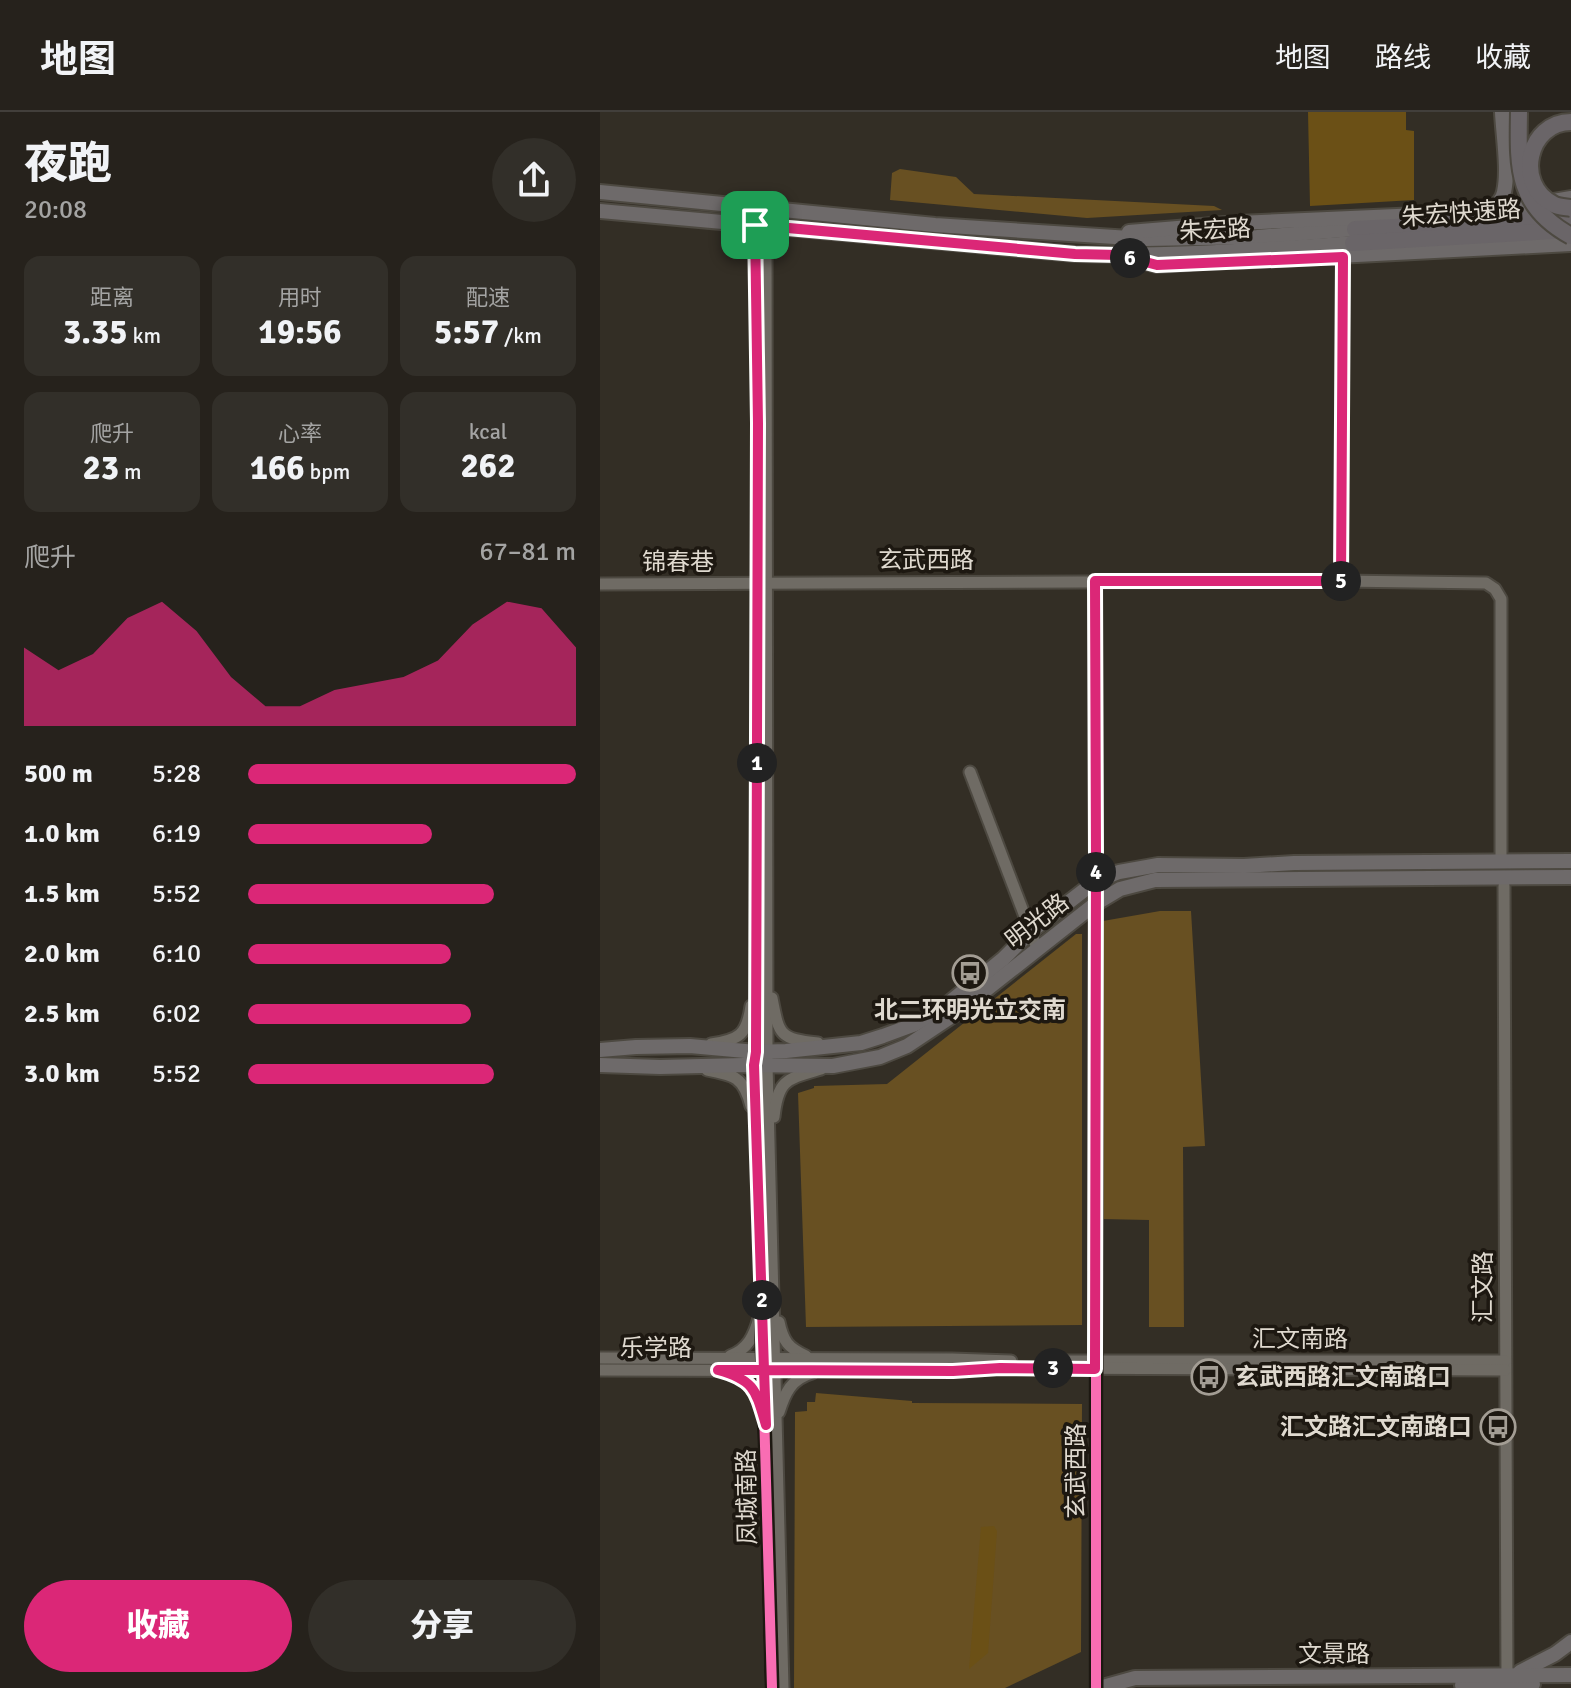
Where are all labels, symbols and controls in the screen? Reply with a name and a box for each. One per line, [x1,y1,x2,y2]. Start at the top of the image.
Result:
text: 地图 [40,36,116,83]
text: 地图 [1275,41,1331,75]
text: 路线 [1375,41,1431,75]
text: 收藏 [1475,41,1531,75]
text: 夜跑 [24,137,112,191]
button: share [492,138,576,222]
pin [721,191,789,259]
text: 20:08 [24,194,87,226]
street label: 朱宏快速路 [1400,194,1522,232]
icon: arrive [733,203,777,247]
street label: 朱宏路 [1178,213,1252,247]
pin: 6 [1110,238,1150,278]
text: 6 [1124,244,1136,271]
text: 距离 [90,284,134,311]
text: 用时 [278,284,322,311]
text: 配速 [466,284,510,311]
text: 3.35 [63,311,128,353]
text: 19:56 [258,311,342,353]
text: 5:57 [434,311,499,353]
text: km [128,322,161,349]
text: /km [499,322,542,349]
text: kcal [469,418,507,445]
text: 爬升 [90,420,134,447]
text: 心率 [278,420,322,447]
text: 262 [460,445,516,487]
text: 23 [82,447,119,489]
text: 166 [250,447,305,489]
text: m [119,458,142,485]
text: bpm [305,458,350,485]
text: 67–81 m [480,536,576,568]
text: 爬升 [24,542,76,574]
street label: 玄武西路 [878,545,974,575]
street label: 锦春巷 [642,547,714,577]
pin: 5 [1321,561,1361,601]
text: 5 [1335,567,1347,594]
pin: 1 [737,743,777,783]
text: 1 [751,749,763,776]
text: 500 m [24,758,93,790]
text: 5:28 [152,758,201,790]
text: 1.0 km [24,818,100,850]
text: 6:19 [152,818,201,850]
pin: 4 [1076,852,1116,892]
text: 4 [1090,858,1102,885]
text: 1.5 km [24,878,100,910]
text: 5:52 [152,878,201,910]
street label: 明光路 [999,887,1075,955]
text: 2.0 km [24,938,100,970]
text: 6:10 [152,938,201,970]
bus stop icon: 北二环明光立交南 [951,954,989,992]
place label: 北二环明光立交南 [874,995,1066,1025]
text: 2.5 km [24,998,100,1030]
text: 6:02 [152,998,201,1030]
text: 3.0 km [24,1058,100,1090]
text: 5:52 [152,1058,201,1090]
street label: 汇文路 [1468,1251,1498,1323]
pin: 2 [742,1280,782,1320]
text: 2 [756,1286,768,1313]
street label: 汇文南路 [1252,1324,1348,1354]
street label: 乐学路 [620,1333,692,1363]
pin: 3 [1033,1348,1073,1388]
text: 3 [1047,1354,1059,1381]
bus stop icon: 玄武西路汇文南路口 [1190,1358,1228,1396]
place label: 玄武西路汇文南路口 [1235,1362,1451,1392]
bus stop icon: 汇文路汇文南路口 [1479,1408,1517,1446]
place label: 汇文路汇文南路口 [1280,1412,1472,1442]
street label: 玄武西路 [1061,1423,1091,1519]
street label: 凤城南路 [731,1449,763,1545]
button: 收藏 [24,1580,292,1672]
button: 分享 [308,1580,576,1672]
street label: 文景路 [1298,1639,1370,1669]

